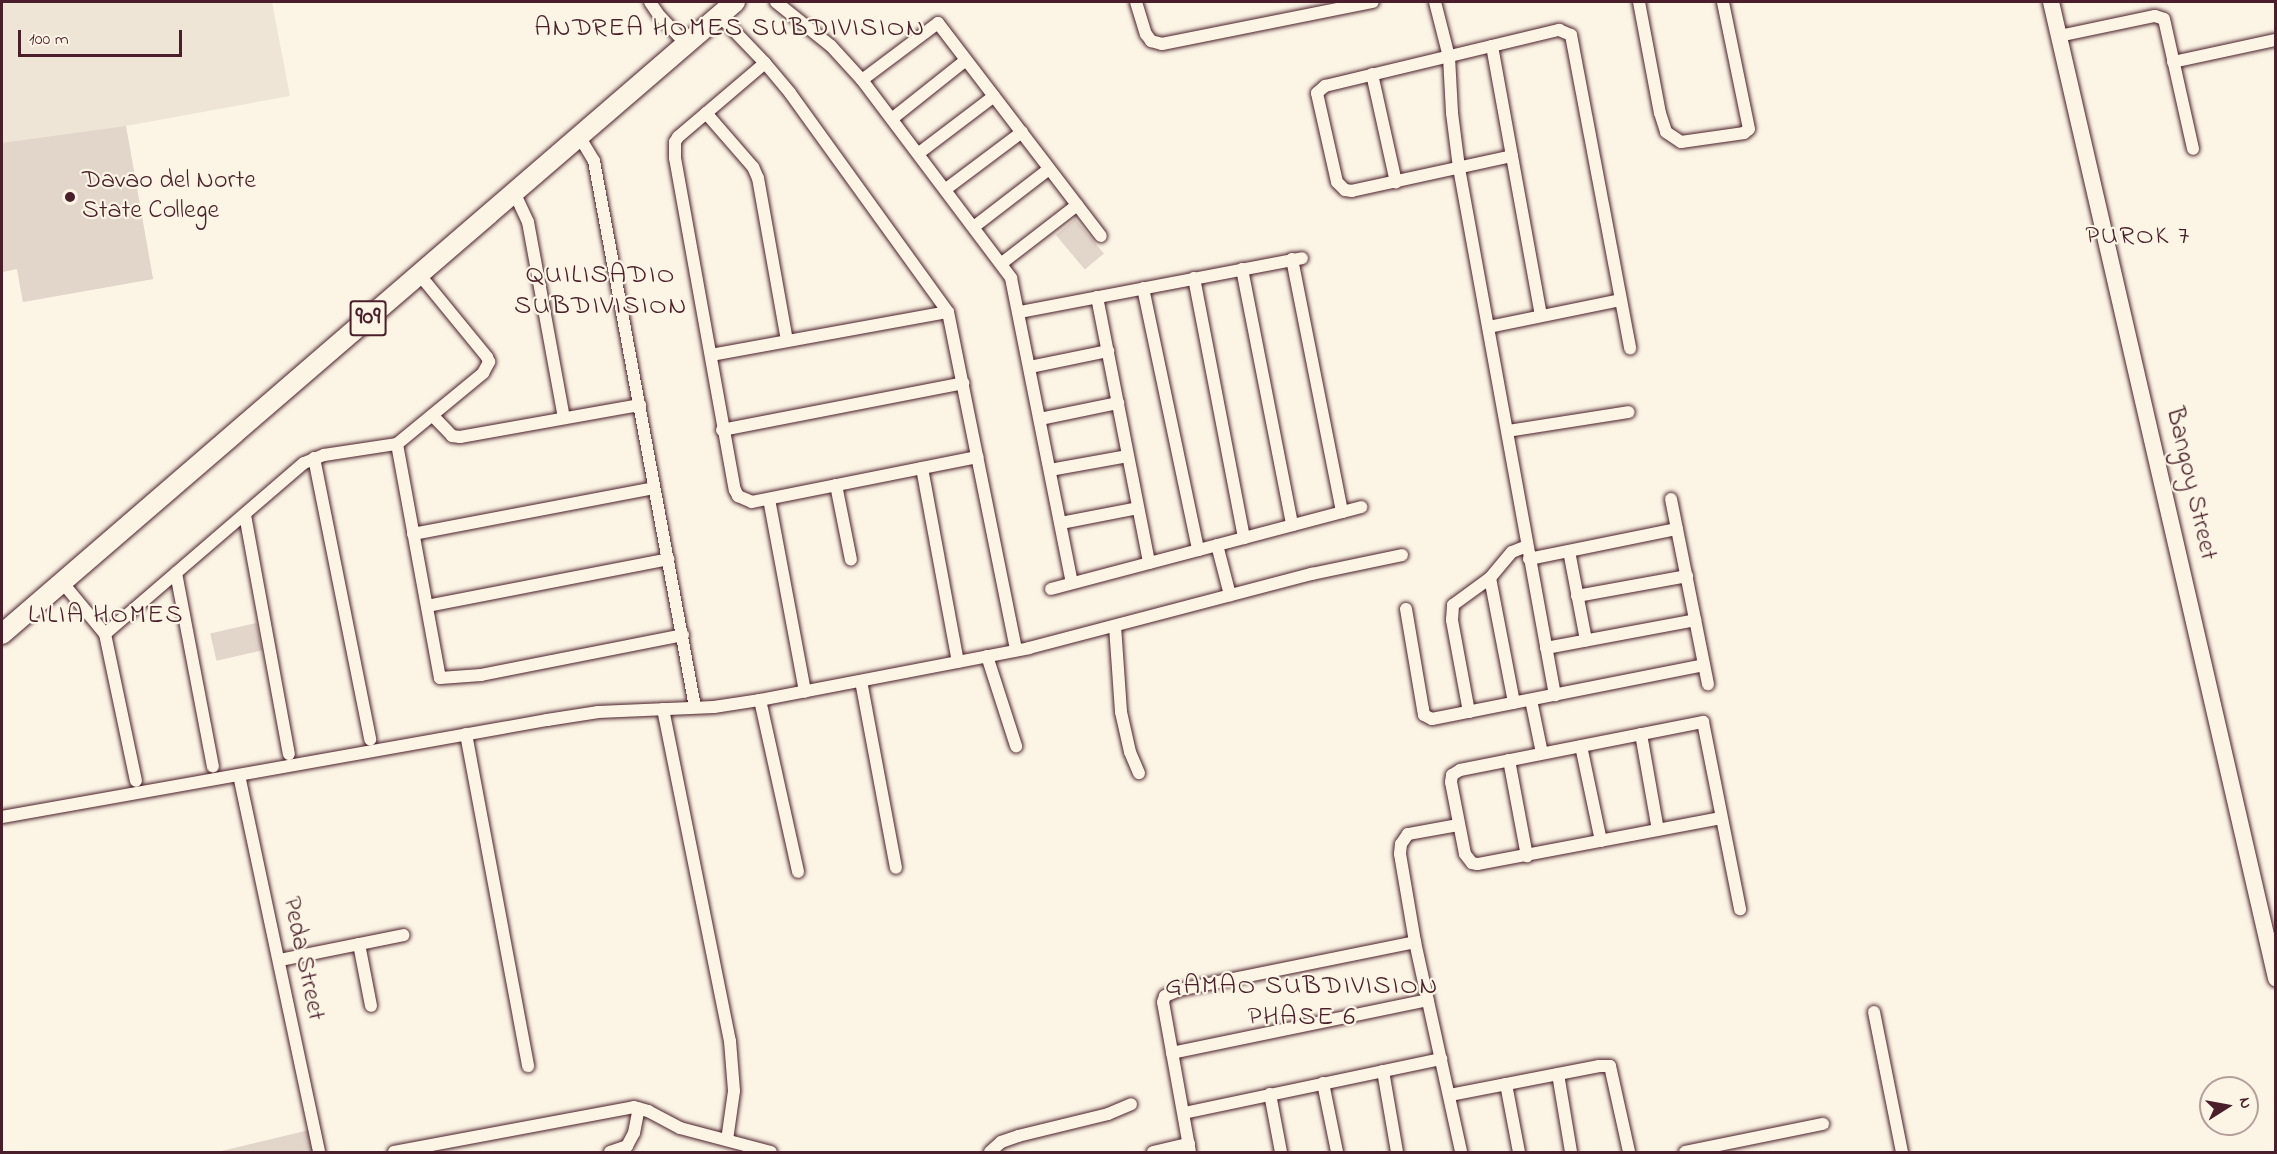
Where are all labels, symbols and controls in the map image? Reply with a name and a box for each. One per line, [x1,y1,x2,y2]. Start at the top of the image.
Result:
district label: ANDREA HOMES SUBDIVISION [534,13,926,45]
scale bar [21,18,184,56]
text: 100 m [29,27,69,53]
place label: Davao del Norte State College [82,166,256,228]
marker: Davao del Norte State College [63,190,77,204]
district label: PUROK 7 [2085,221,2191,253]
district label: QUILISADIO SUBDIVISION [514,259,688,322]
road number: 909 [348,297,388,339]
street label: Bangoy Street [2157,404,2223,564]
district label: LILIA HOMES [28,600,184,632]
street label: Peda Street [274,894,330,1024]
district label: GAMAO SUBDIVISION PHASE 6 [1165,970,1439,1033]
north arrow [2199,1076,2259,1136]
text: N [2232,1095,2258,1111]

